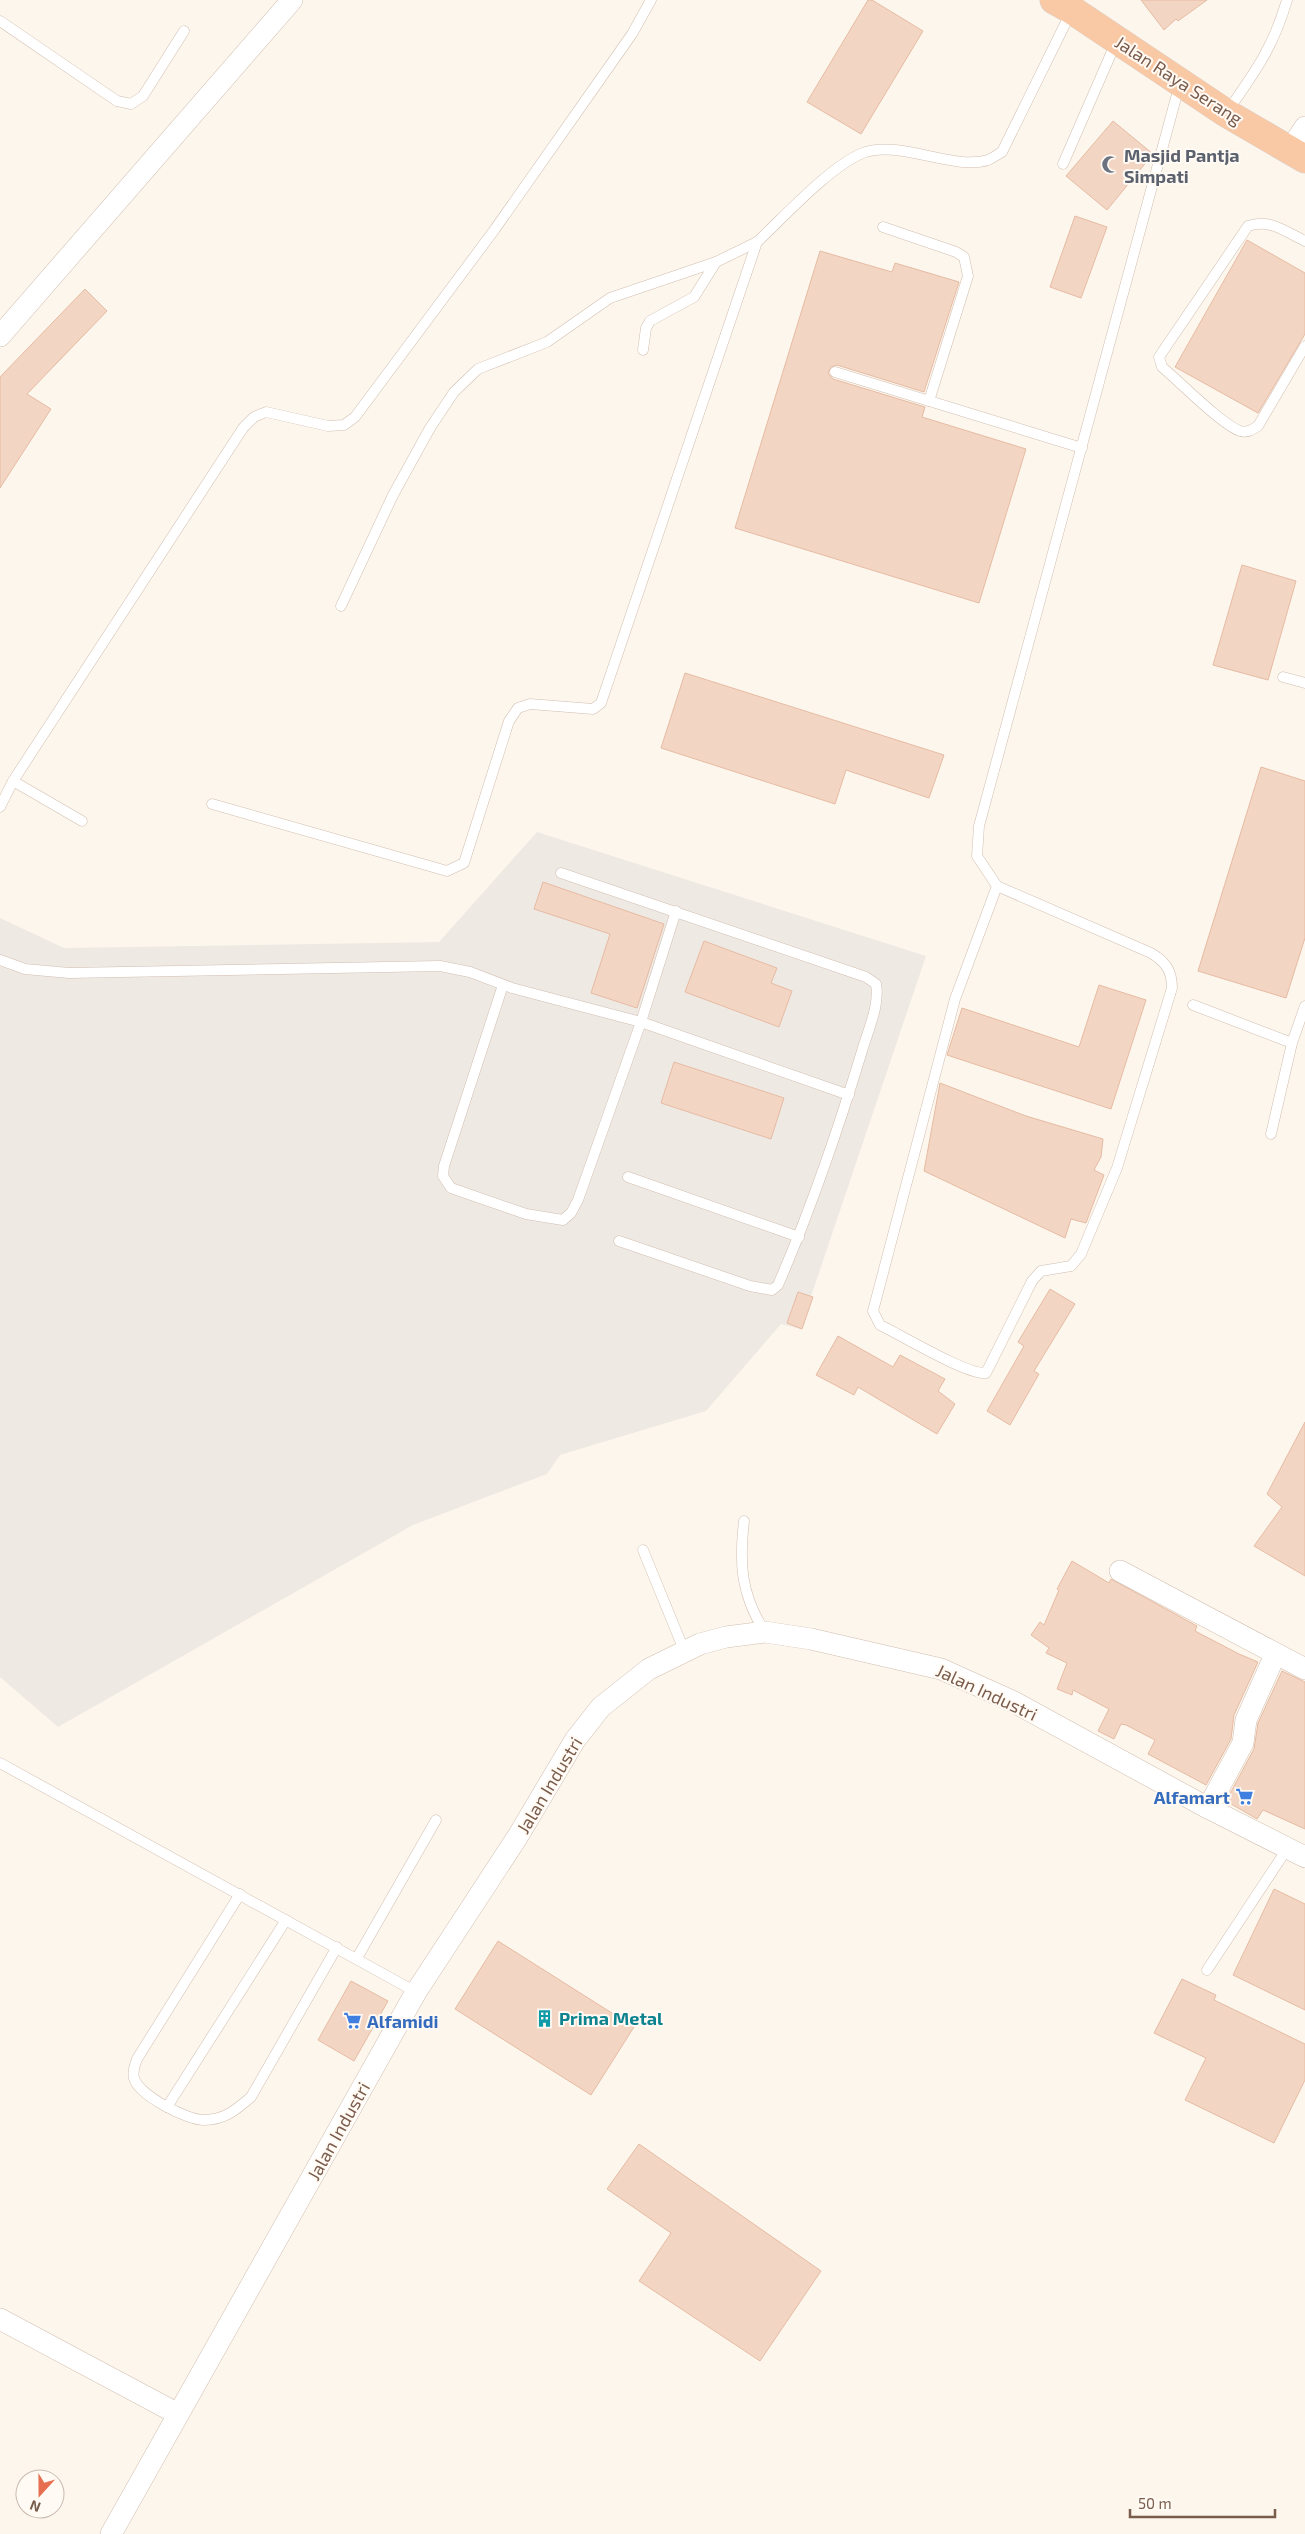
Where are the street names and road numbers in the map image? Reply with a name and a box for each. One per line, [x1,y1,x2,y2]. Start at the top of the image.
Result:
street label: Jalan Raya Serang [1111,31,1247,129]
street label: Jalan Industri [933,1659,1041,1725]
street label: Jalan Industri [511,1733,587,1837]
street label: Jalan Industri [302,2078,374,2184]

